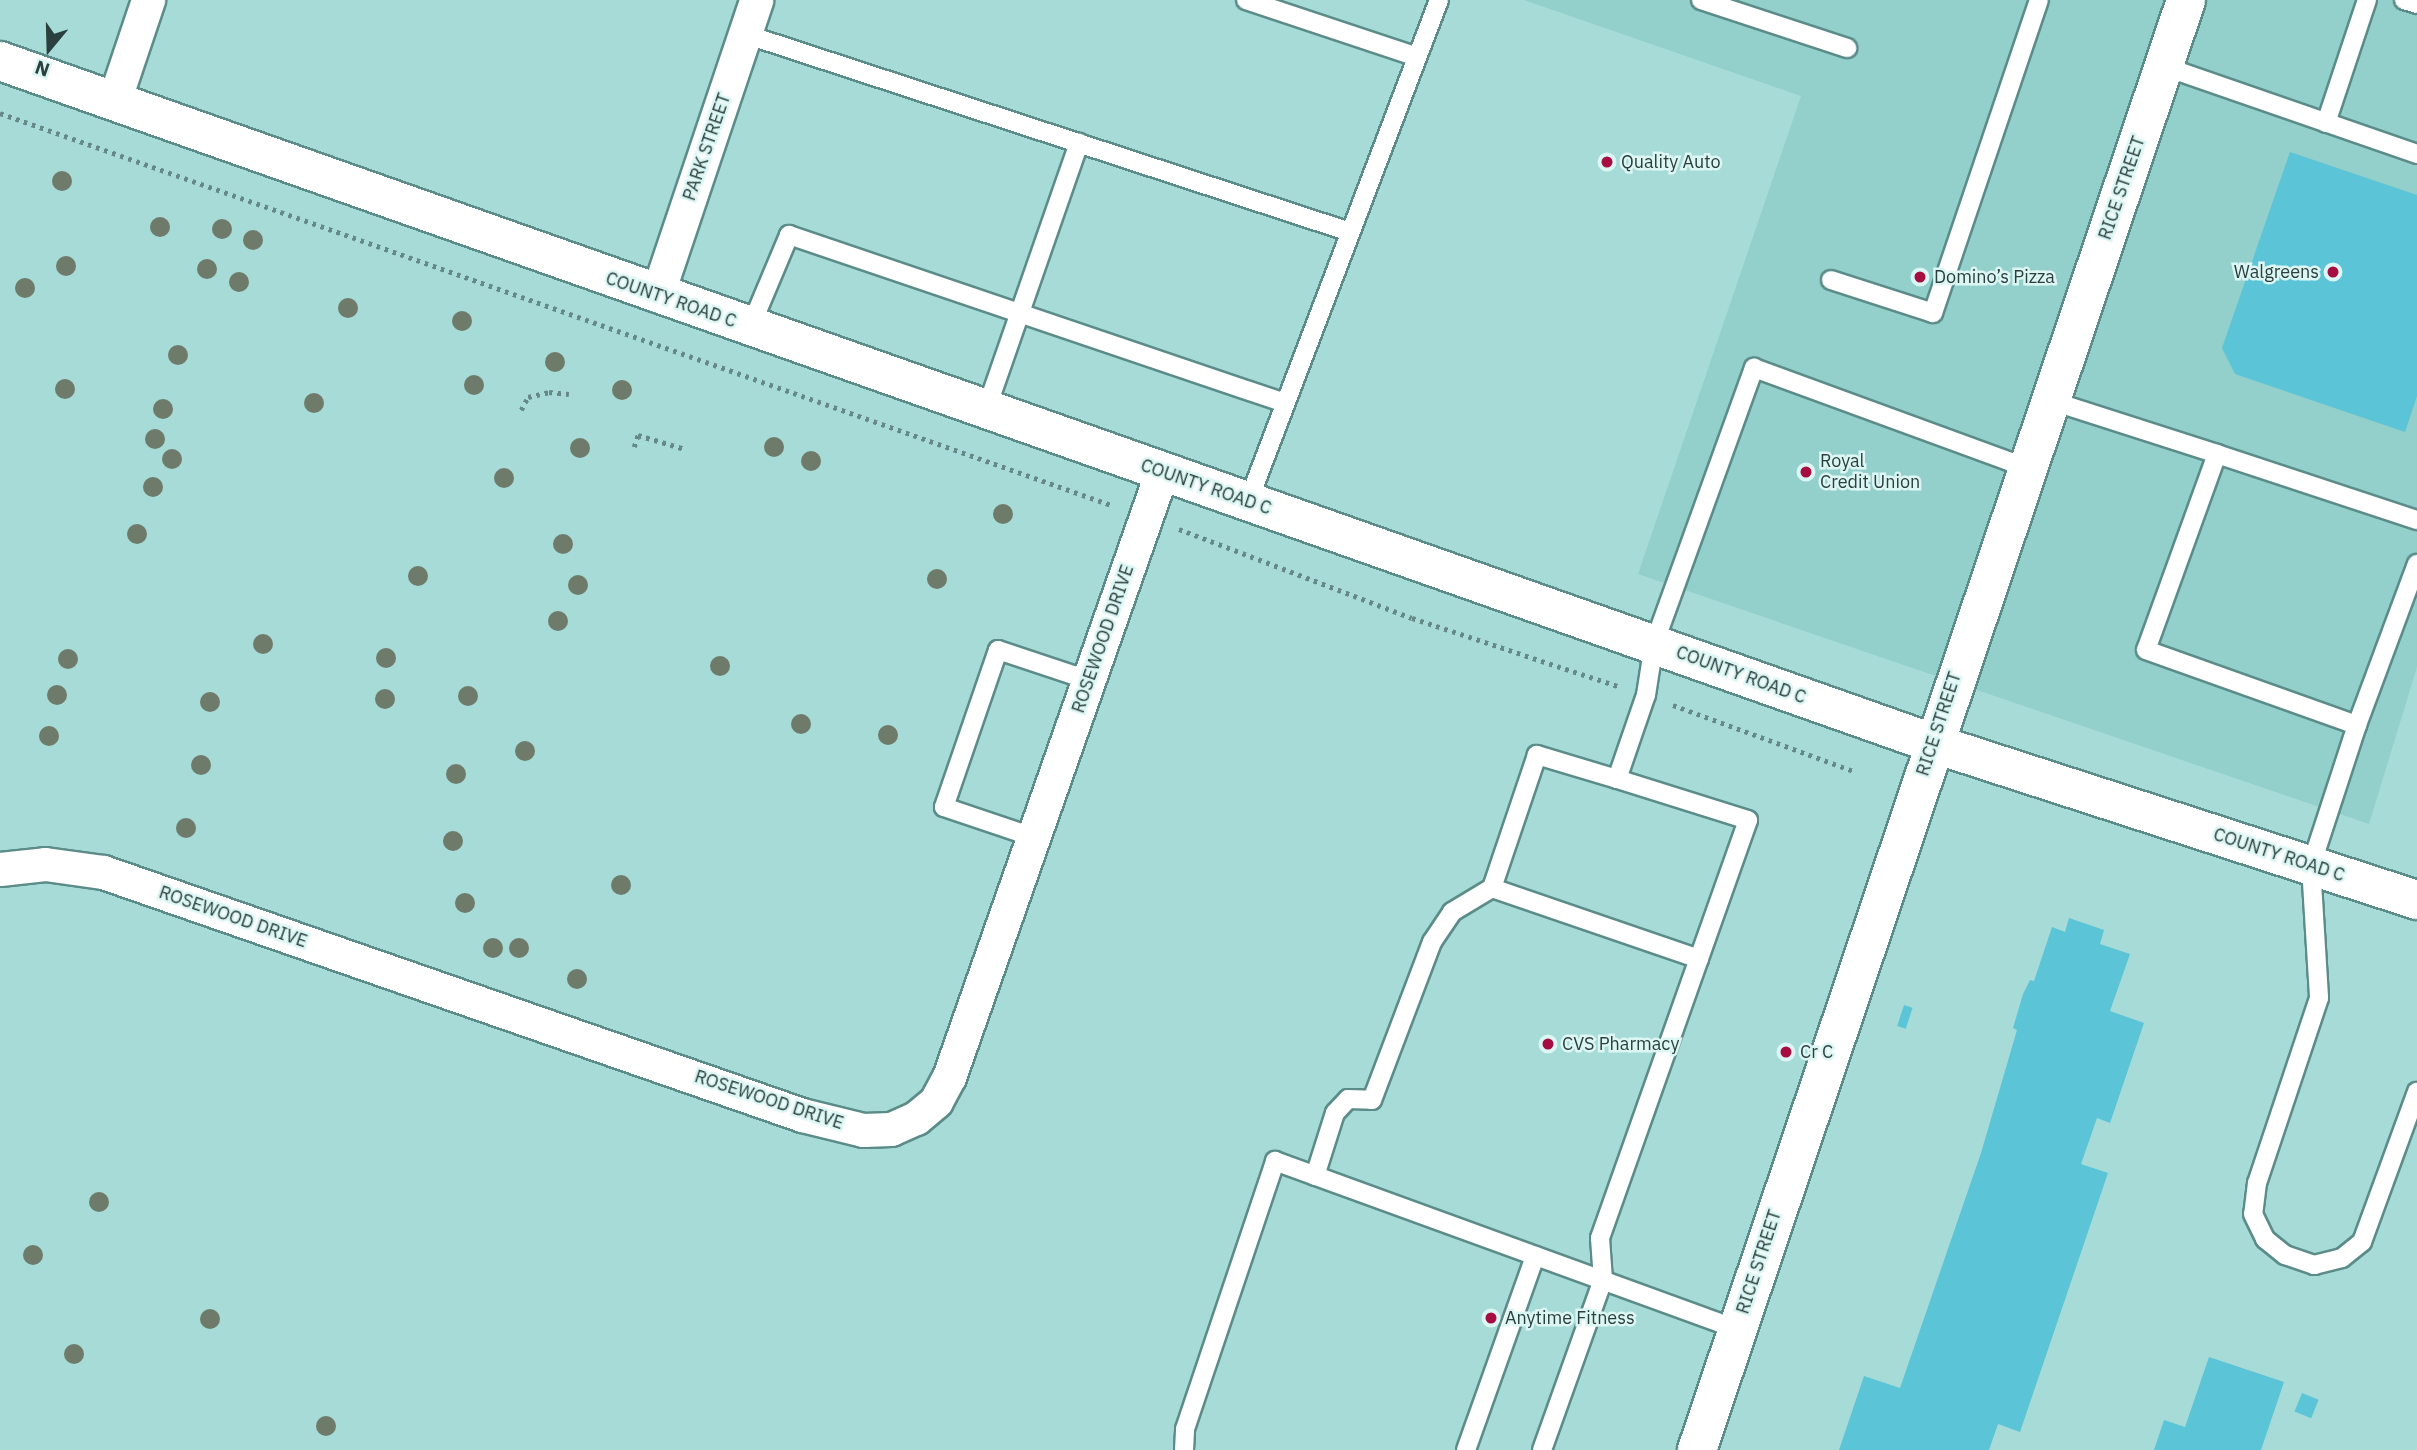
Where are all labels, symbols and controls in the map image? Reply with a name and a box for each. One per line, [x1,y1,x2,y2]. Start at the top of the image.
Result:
north arrow [14,14,84,84]
text: N [32,55,53,82]
street label: PARK STREET [679,90,735,204]
street label: RICE STREET [2094,133,2150,243]
place label: Quality Auto [1621,151,1721,173]
marker: Quality Auto [1599,154,1615,170]
place label: Walgreens [2234,261,2319,283]
marker: Walgreens [2325,264,2341,280]
place label: Domino’s Pizza [1934,266,2055,288]
street label: COUNTY ROAD C [603,268,739,332]
marker: Domino’s Pizza [1912,269,1928,285]
place label: Royal Credit Union [1820,451,1920,494]
street label: COUNTY ROAD C [1138,455,1274,519]
marker: Royal Credit Union [1798,464,1814,480]
street label: ROSEWOOD DRIVE [1068,562,1138,716]
street label: COUNTY ROAD C [1673,641,1809,709]
street label: RICE STREET [1912,669,1966,779]
street label: COUNTY ROAD C [2211,824,2347,886]
street label: ROSEWOOD DRIVE [156,882,310,952]
place label: CVS Pharmacy [1562,1033,1679,1055]
marker: CVS Pharmacy [1540,1036,1556,1052]
place label: Cr C [1800,1041,1833,1063]
marker: Cr C [1778,1044,1794,1060]
street label: ROSEWOOD DRIVE [692,1066,846,1134]
street label: RICE STREET [1732,1207,1786,1317]
place label: Anytime Fitness [1505,1307,1635,1329]
marker: Anytime Fitness [1483,1310,1499,1326]

